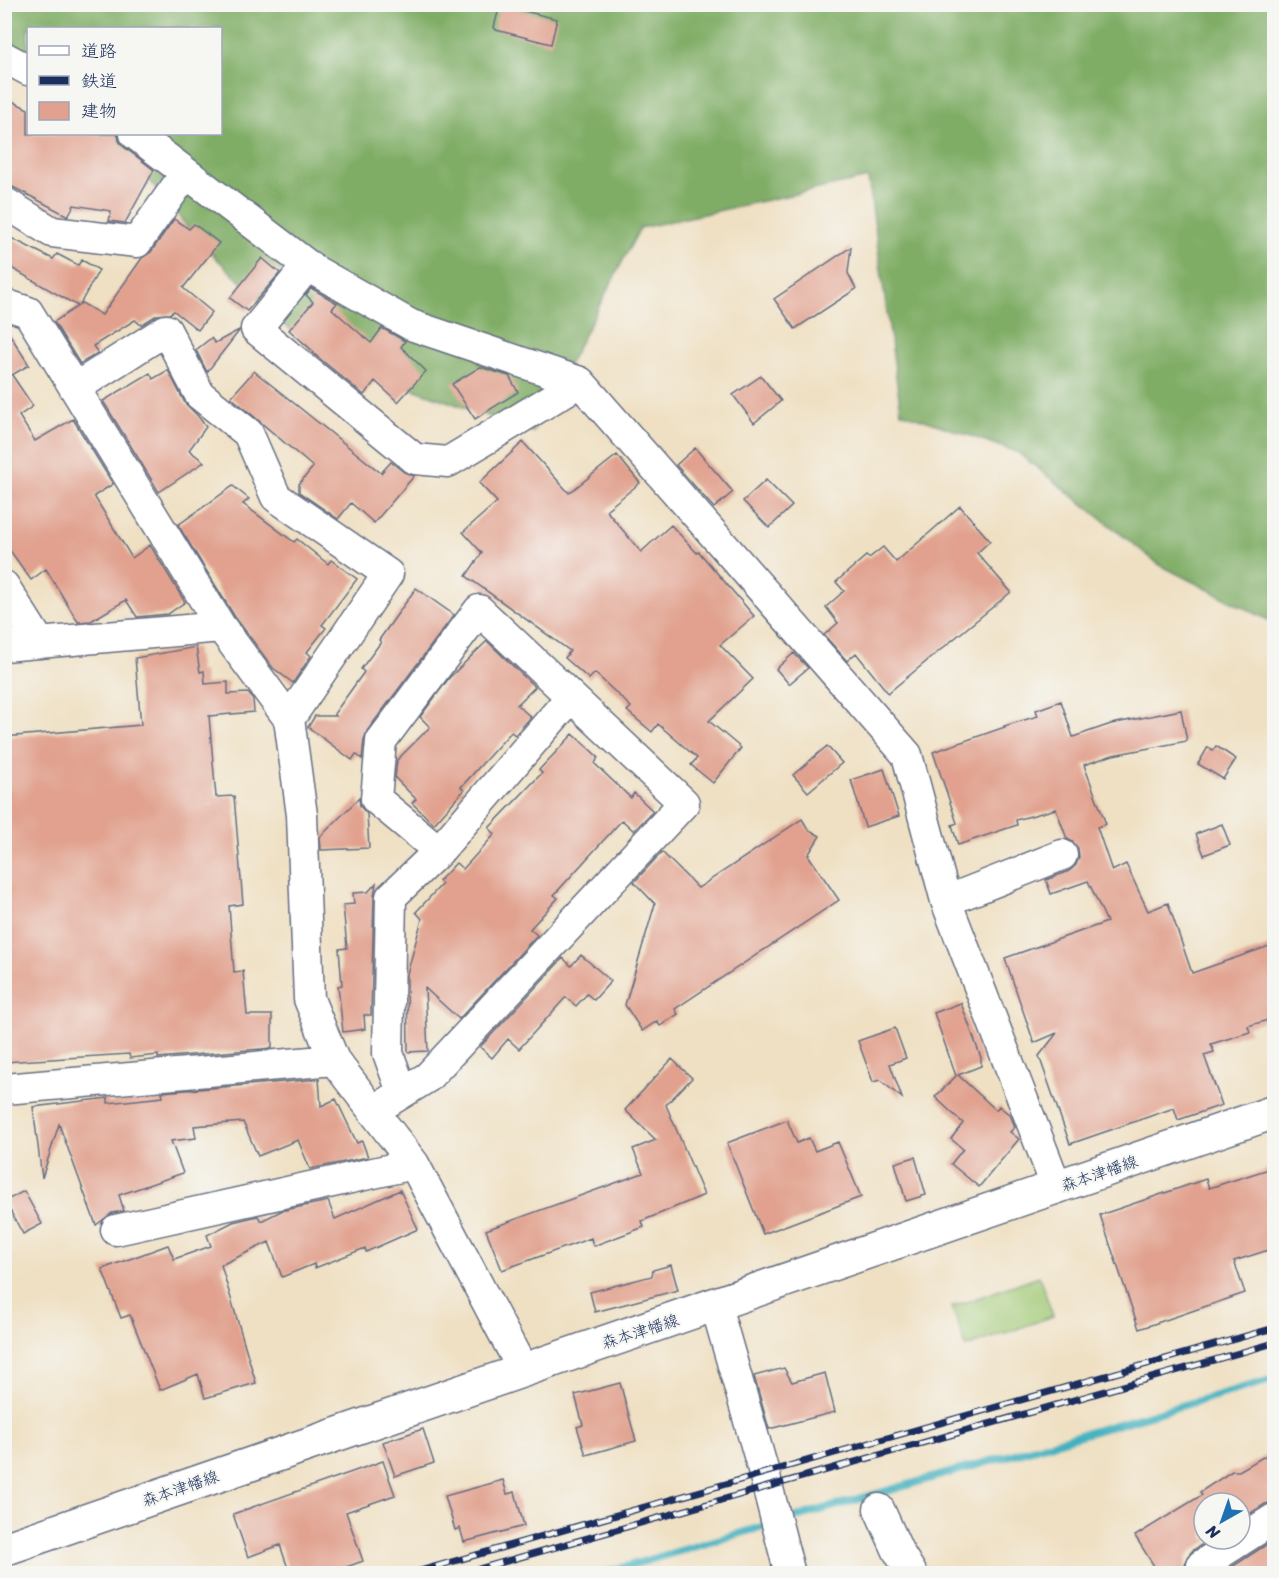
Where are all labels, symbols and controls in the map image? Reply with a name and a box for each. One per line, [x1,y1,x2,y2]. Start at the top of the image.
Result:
legend [27,27,222,135]
text: 道路 [81,35,117,67]
text: 鉄道 [81,65,117,97]
text: 建物 [81,95,117,127]
street label: 森本津幡線 [1057,1147,1142,1200]
street label: 森本津幡線 [598,1305,683,1358]
street label: 森本津幡線 [138,1462,223,1515]
north arrow [1192,1491,1252,1551]
text: N [1198,1517,1227,1547]

